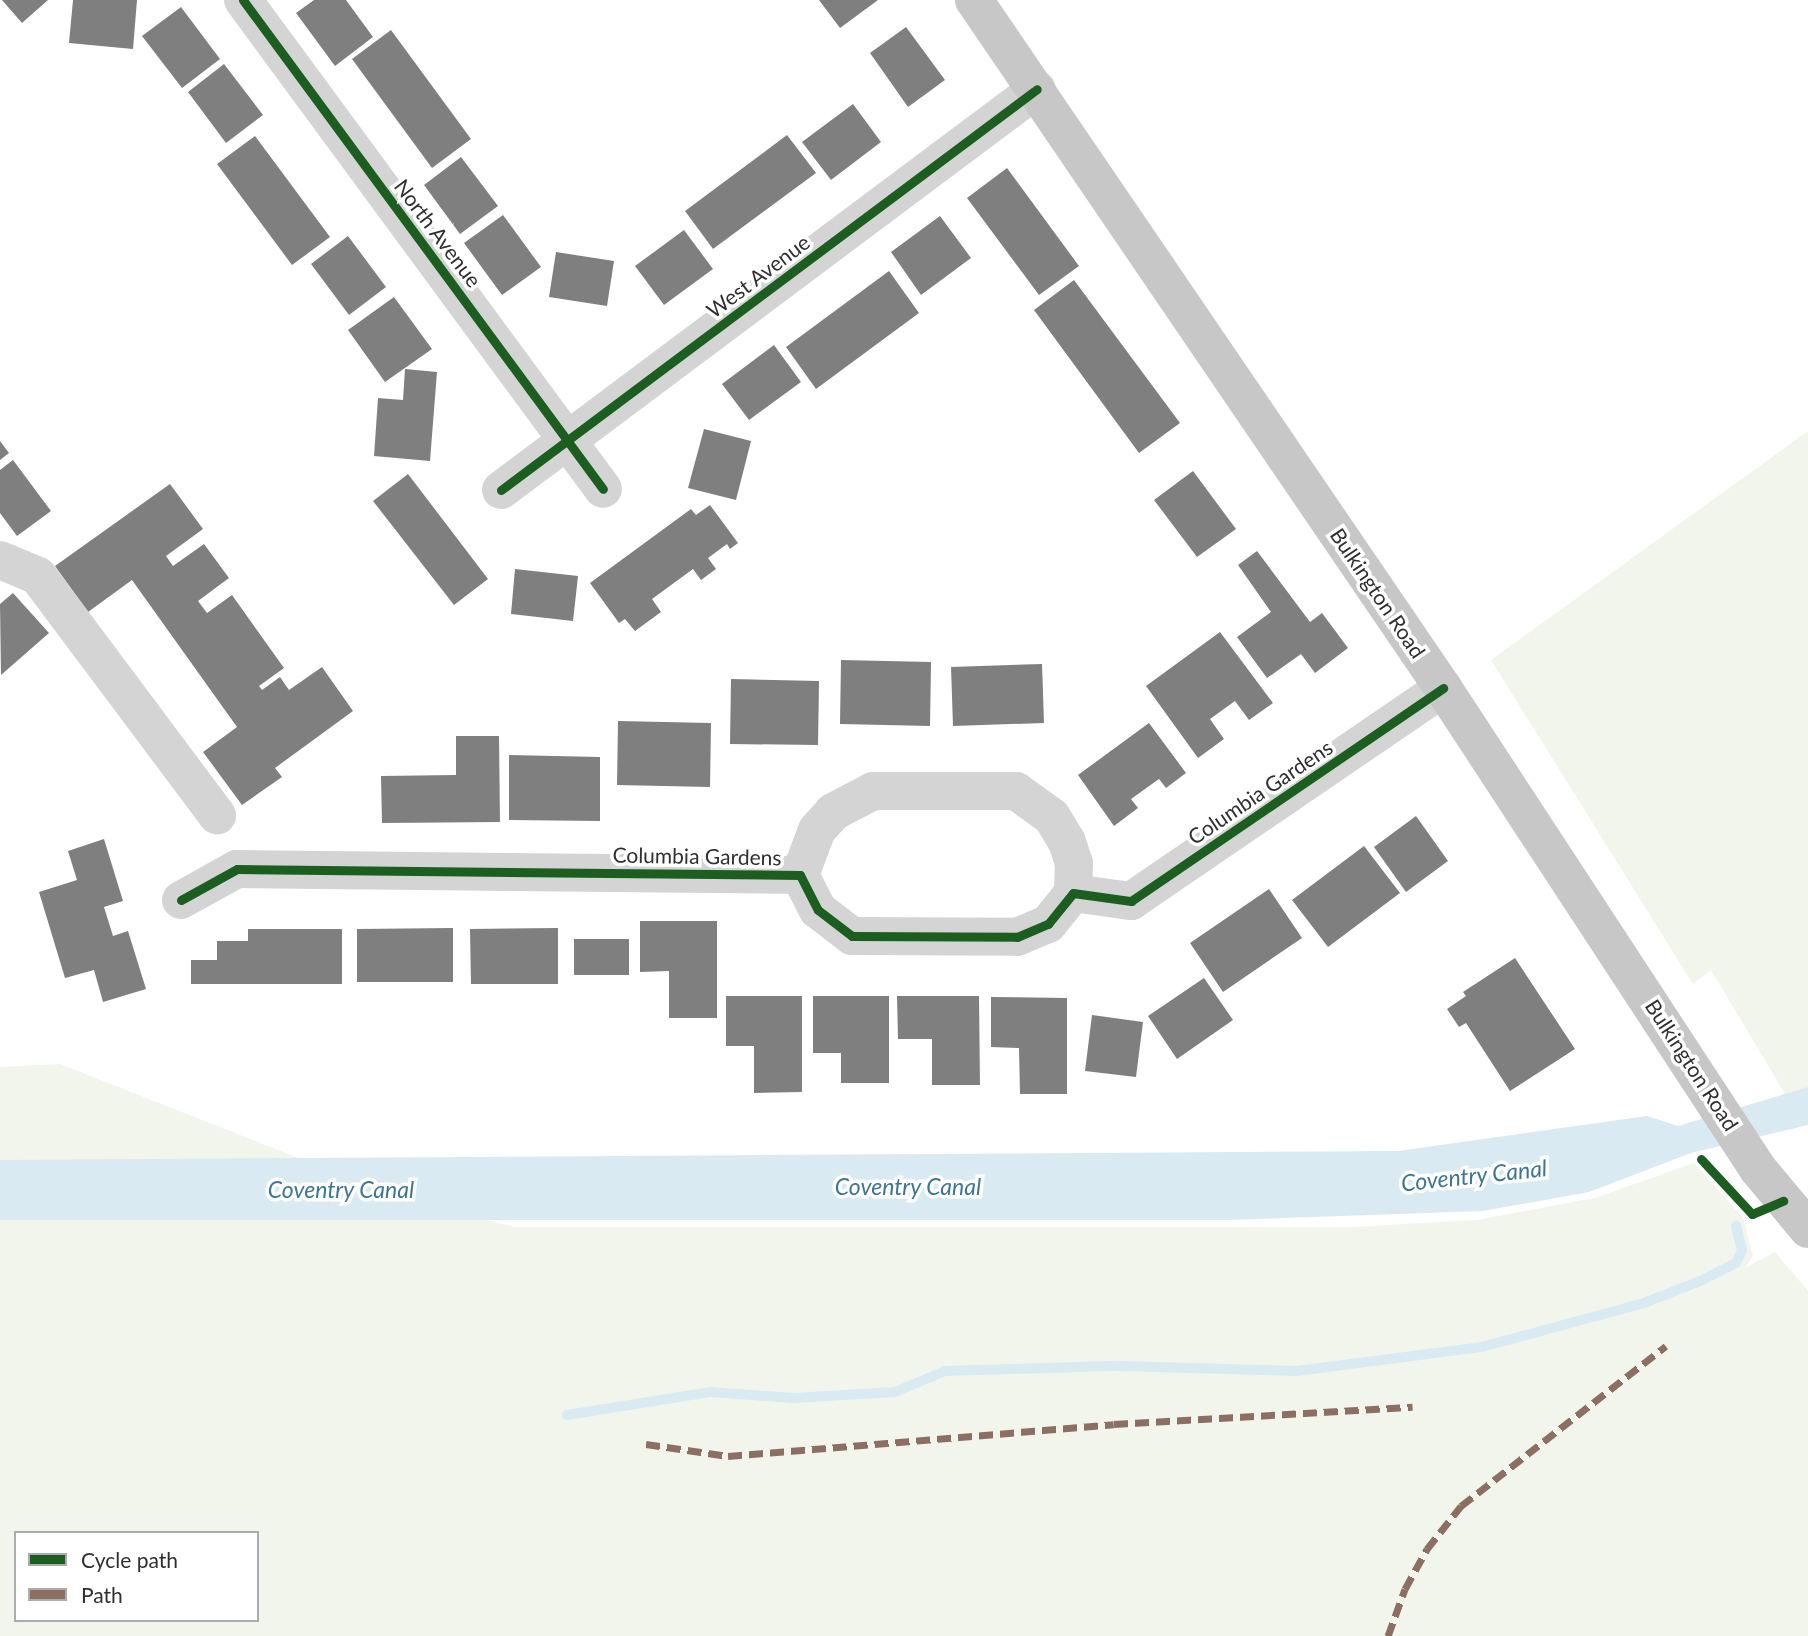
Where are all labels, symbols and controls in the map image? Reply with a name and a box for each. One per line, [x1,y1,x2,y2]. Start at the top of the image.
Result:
street label: North Avenue [389,174,487,292]
street label: West Avenue [701,229,815,323]
street label: Bulkington Road [1325,523,1431,663]
street label: Columbia Gardens [1183,734,1337,850]
street label: Columbia Gardens [612,842,782,870]
street label: Bulkington Road [1640,995,1744,1135]
water label: Coventry Canal [1400,1154,1548,1196]
water label: Coventry Canal [835,1172,981,1200]
water label: Coventry Canal [268,1175,414,1203]
legend [14,1531,259,1622]
text: Cycle path [81,1547,178,1572]
text: Path [81,1582,123,1607]

